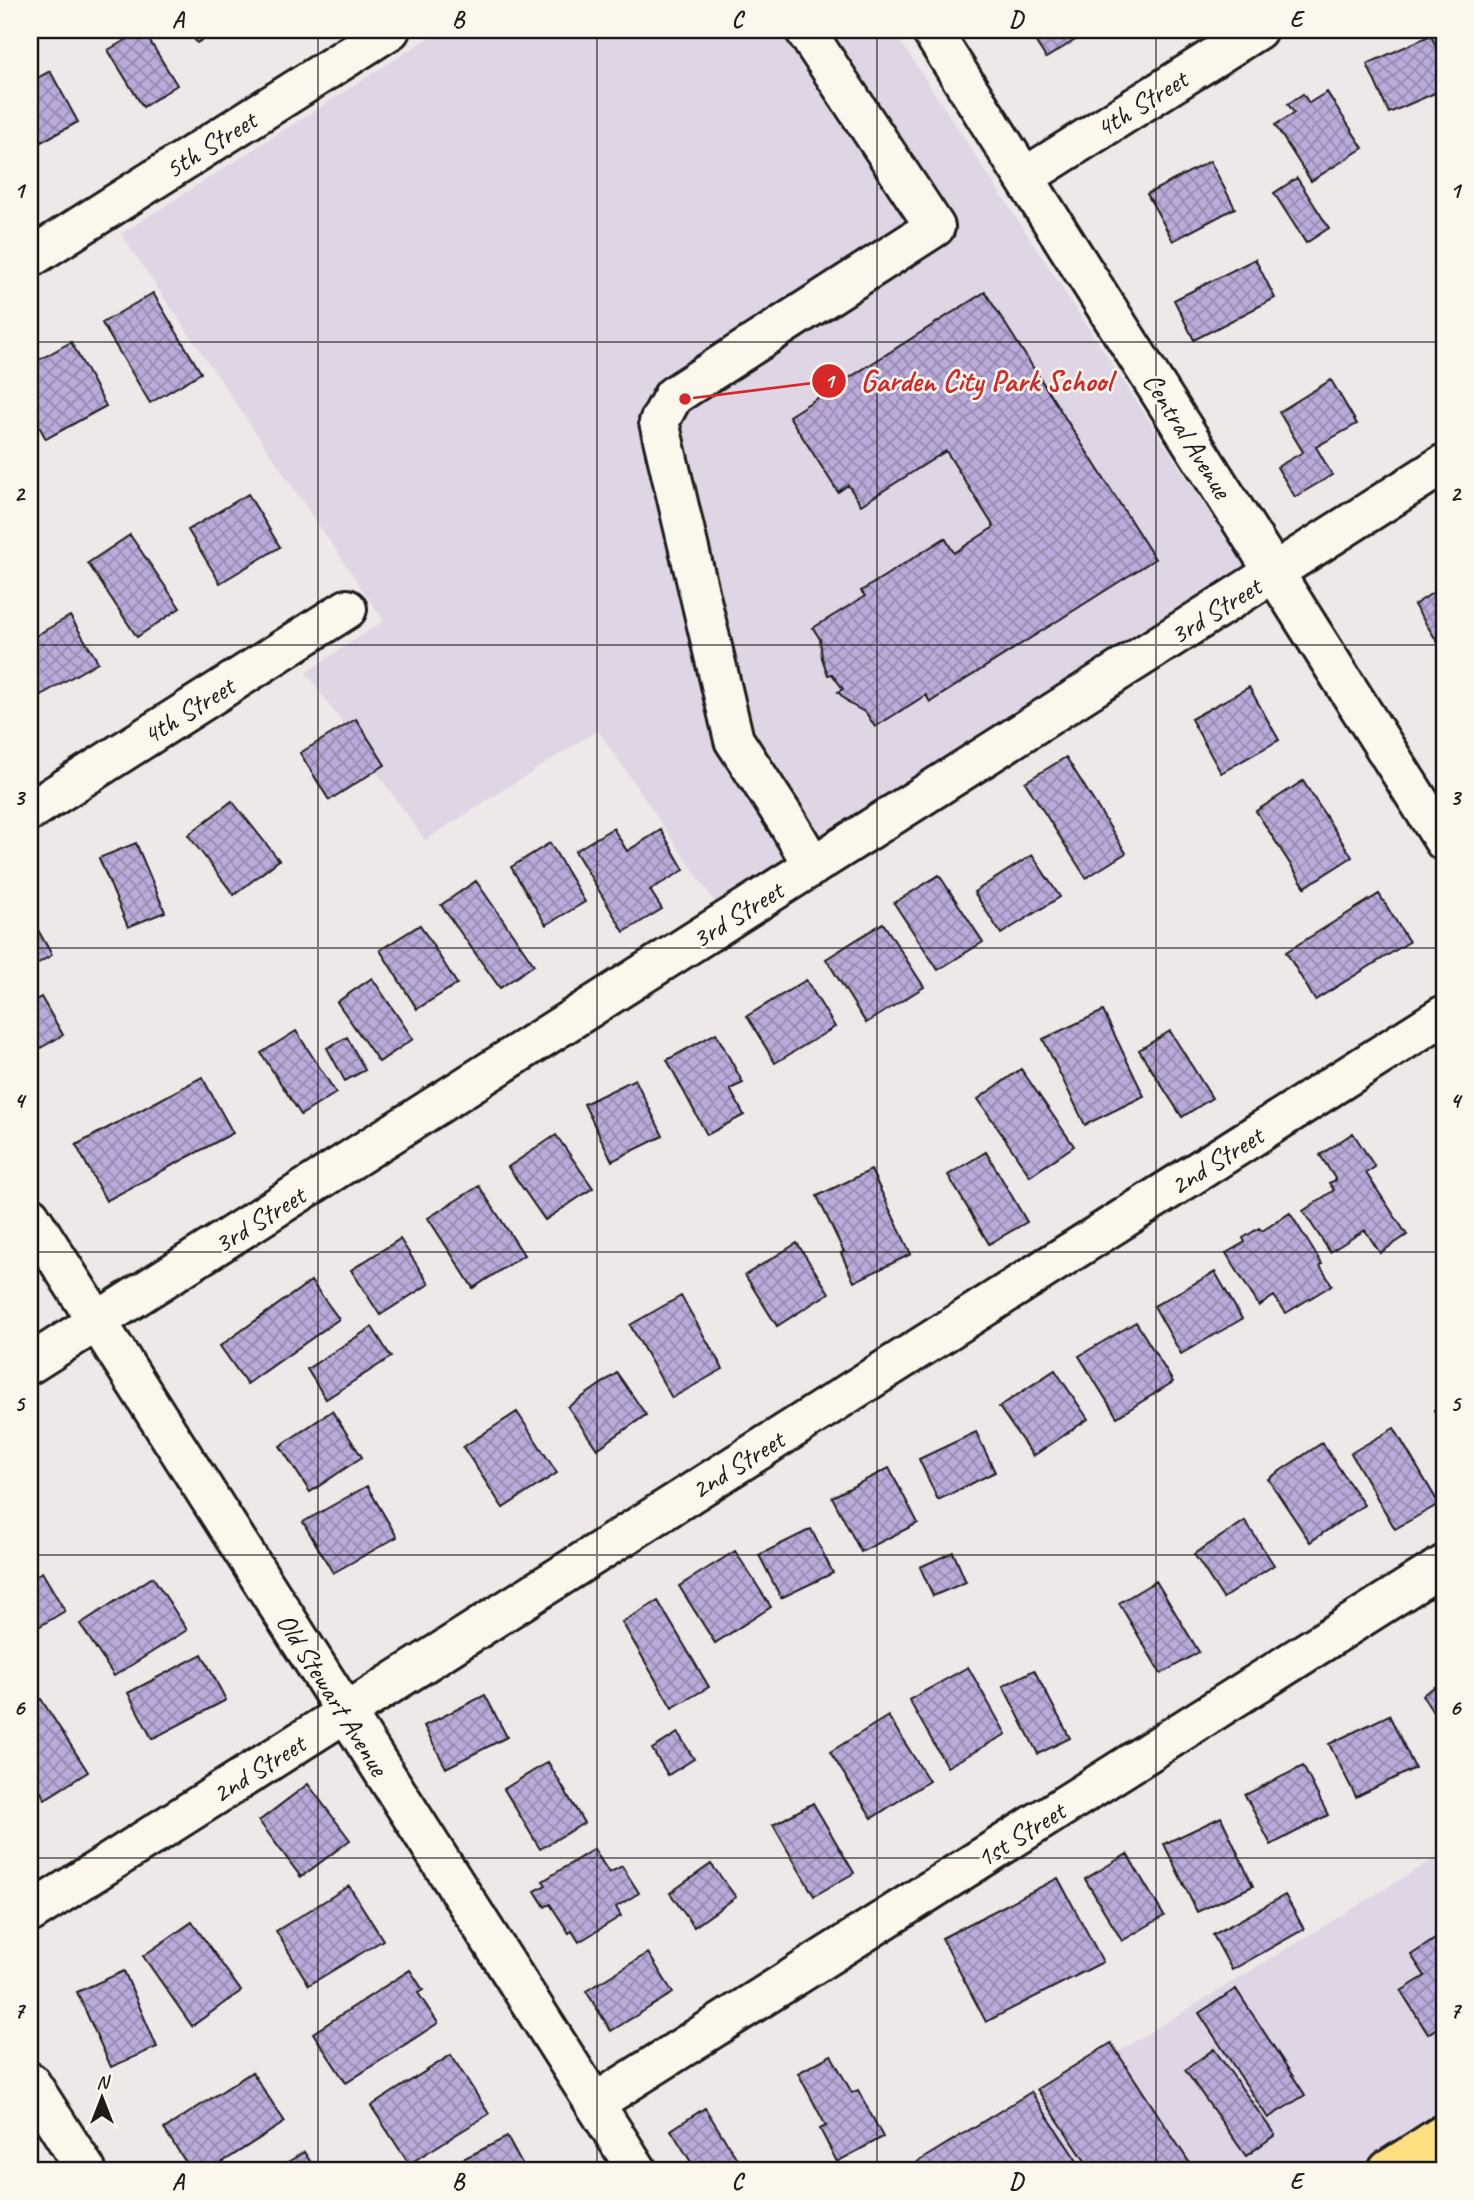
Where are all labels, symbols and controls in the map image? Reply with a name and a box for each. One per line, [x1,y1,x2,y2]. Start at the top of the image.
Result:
text: A [172,5,186,34]
text: B [452,5,466,34]
text: C [732,5,746,34]
text: D [1009,5,1025,34]
text: E [1290,5,1306,34]
street label: 4th Street [1089,60,1196,145]
street label: 5th Street [158,101,265,186]
text: 1 [14,176,27,205]
text: 1 [1450,176,1463,205]
callout: Garden City Park School [811,355,1126,406]
text: Garden City Park School [860,362,1117,401]
street label: Central Avenue [1135,366,1241,506]
text: 1 [824,368,836,394]
text: 2 [14,479,27,508]
text: 2 [1450,479,1463,508]
street label: 3rd Street [1163,567,1270,652]
street label: 4th Street [136,667,243,752]
text: 3 [14,783,27,812]
text: 3 [1450,783,1463,812]
street label: 3rd Street [685,871,792,956]
text: 4 [14,1086,27,1115]
text: 4 [1450,1086,1463,1115]
street label: 2nd Street [1163,1117,1272,1203]
street label: 3rd Street [207,1176,314,1261]
text: 5 [14,1389,26,1418]
text: 5 [1450,1389,1462,1418]
street label: 2nd Street [684,1421,793,1507]
street label: Old Stewart Avenue [269,1607,397,1784]
text: 6 [14,1693,27,1722]
text: 6 [1450,1693,1463,1722]
street label: 2nd Street [205,1725,314,1811]
street label: 1st Street [969,1792,1074,1875]
text: 7 [14,1996,27,2025]
text: 7 [1450,1996,1463,2025]
north arrow [66,2064,136,2134]
text: N [96,2070,111,2094]
text: A [172,2167,186,2196]
text: B [452,2167,466,2196]
text: C [732,2167,746,2196]
text: D [1009,2167,1025,2196]
text: E [1290,2167,1306,2196]

